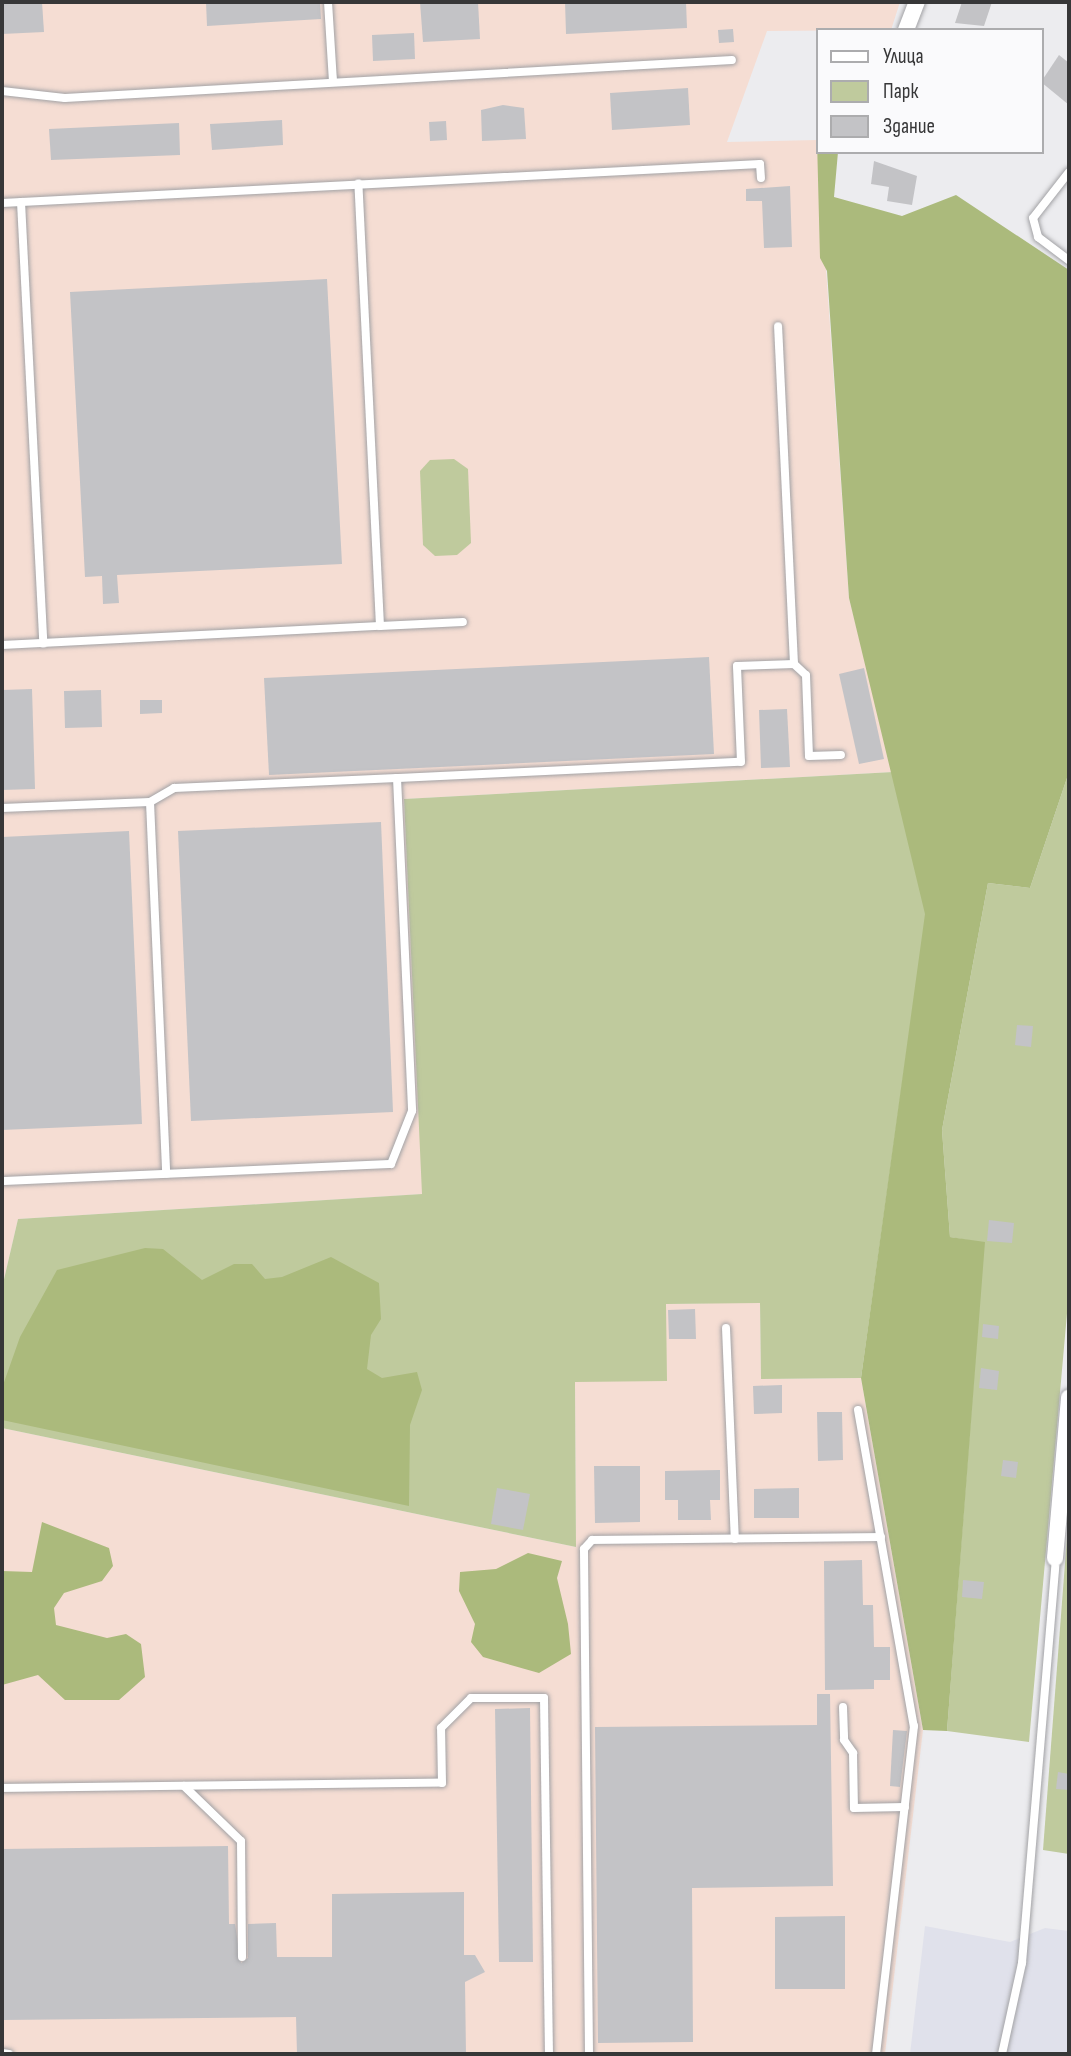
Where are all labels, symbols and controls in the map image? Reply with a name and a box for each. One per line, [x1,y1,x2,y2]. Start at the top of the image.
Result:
legend [816,28,1043,154]
text: Улица [883,44,924,69]
text: Парк [883,79,918,104]
text: Здание [883,114,935,139]

